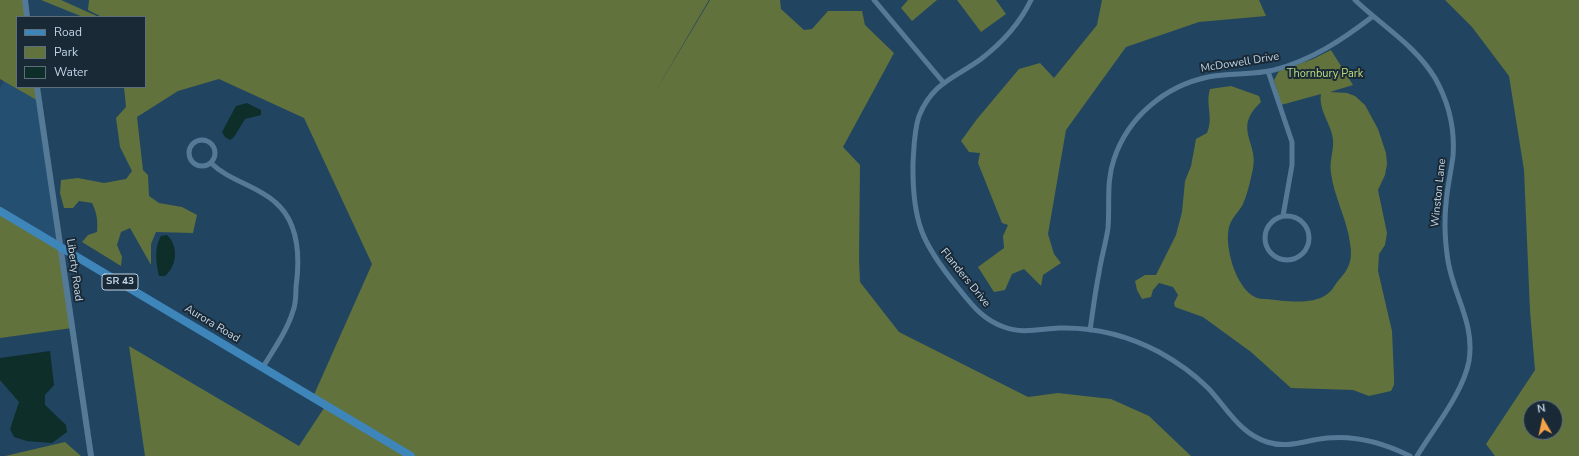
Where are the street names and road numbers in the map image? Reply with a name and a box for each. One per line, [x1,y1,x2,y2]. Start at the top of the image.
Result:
street label: McDowell Drive [1200,50,1280,76]
street label: Winston Lane [1429,158,1449,228]
street label: Liberty Road [63,238,85,302]
street label: Flanders Drive [937,246,993,310]
road number: SR 43 [102,274,138,290]
street label: Aurora Road [182,302,242,346]

